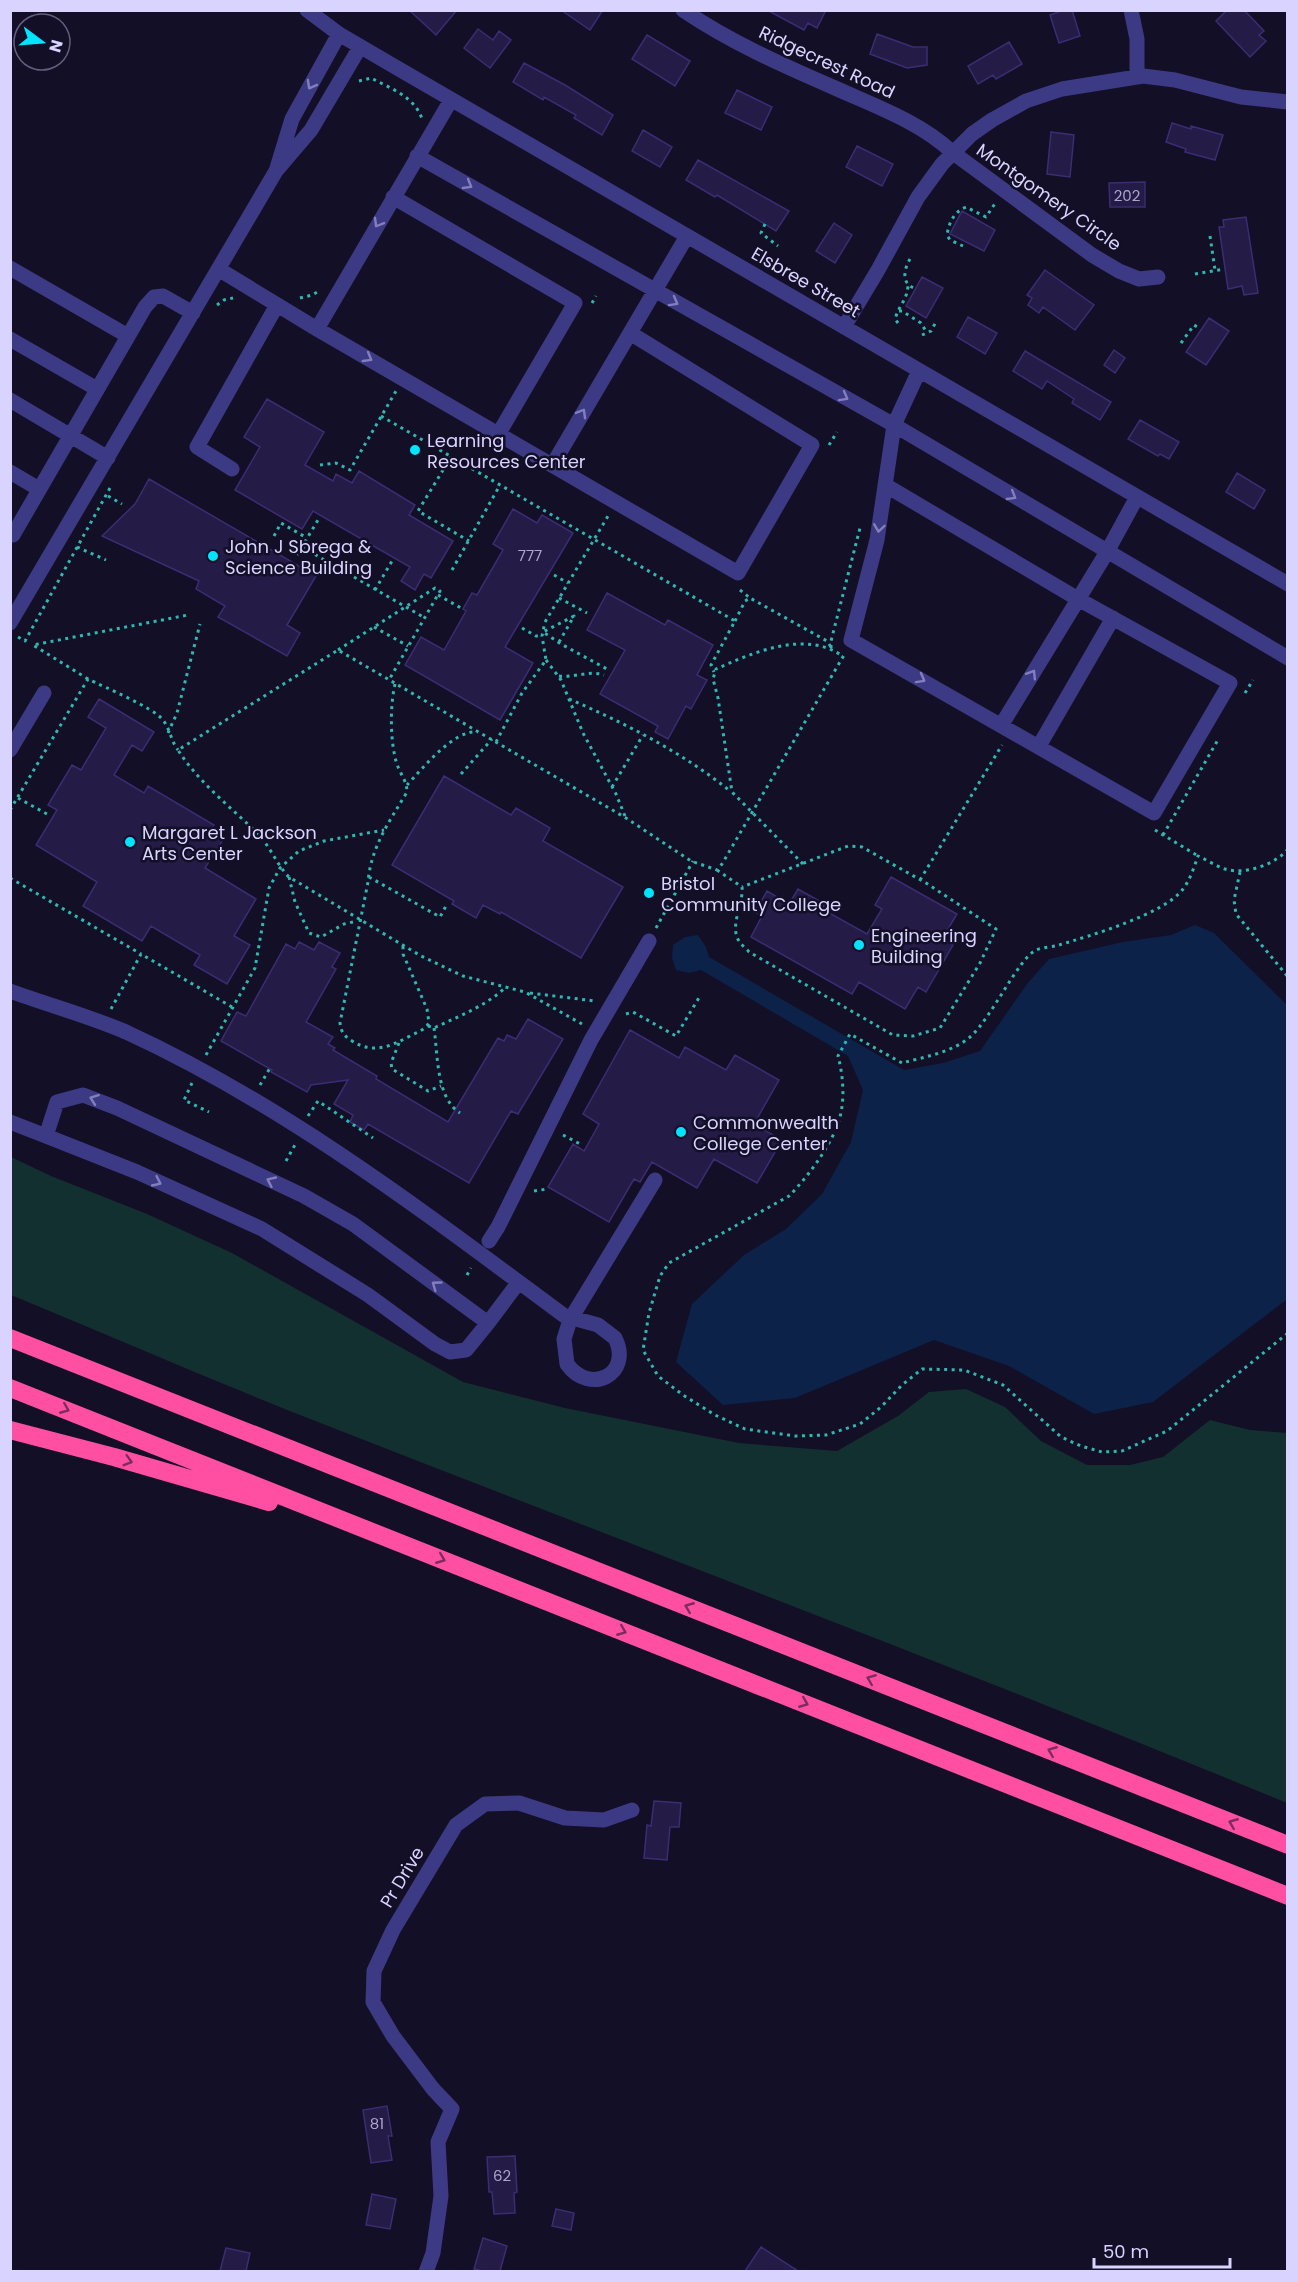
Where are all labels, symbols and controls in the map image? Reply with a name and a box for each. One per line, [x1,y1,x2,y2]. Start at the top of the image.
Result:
north arrow [12,12,72,72]
street label: Ridgecrest Road [755,20,899,104]
text: N [43,37,69,55]
one-way arrow [307,79,318,89]
street label: Montgomery Circle [972,138,1126,256]
one-way arrow [462,177,472,189]
house number: 202 [1114,185,1140,206]
one-way arrow [374,217,386,227]
street label: Elsbree Street [747,241,865,323]
one-way arrow [668,295,678,306]
one-way arrow [361,350,372,362]
one-way arrow [838,390,848,402]
one-way arrow [575,409,587,420]
place label: Learning Resources Center [427,428,586,474]
marker: Learning Resources Center [408,443,422,457]
one-way arrow [1006,489,1016,500]
one-way arrow [873,523,885,532]
place label: John J Sbrega & Science Building [225,534,372,580]
house number: 777 [518,545,542,566]
marker: John J Sbrega & Science Building [206,549,220,563]
one-way arrow [1025,670,1037,680]
one-way arrow [914,671,925,683]
place label: Margaret L Jackson Arts Center [142,820,317,866]
marker: Margaret L Jackson Arts Center [123,835,137,849]
place label: Bristol Community College [661,871,841,917]
marker: Bristol Community College [642,886,656,900]
place label: Engineering Building [871,923,977,969]
marker: Engineering Building [852,938,866,952]
one-way arrow [89,1094,100,1107]
place label: Commonwealth College Center [693,1110,839,1156]
marker: Commonwealth College Center [674,1125,688,1139]
one-way arrow [151,1174,162,1186]
one-way arrow [267,1176,278,1188]
one-way arrow [431,1281,442,1292]
one-way arrow [59,1402,70,1414]
one-way arrow [122,1454,133,1466]
one-way arrow [435,1552,446,1564]
one-way arrow [685,1602,695,1615]
one-way arrow [616,1624,627,1636]
one-way arrow [866,1674,877,1686]
one-way arrow [797,1696,808,1708]
one-way arrow [1047,1746,1058,1759]
one-way arrow [1228,1818,1239,1831]
street label: Pr Drive [374,1842,430,1912]
house number: 81 [370,2113,384,2134]
house number: 62 [493,2165,511,2186]
scale bar [1094,2231,1230,2269]
text: 50 m [1103,2239,1149,2264]

